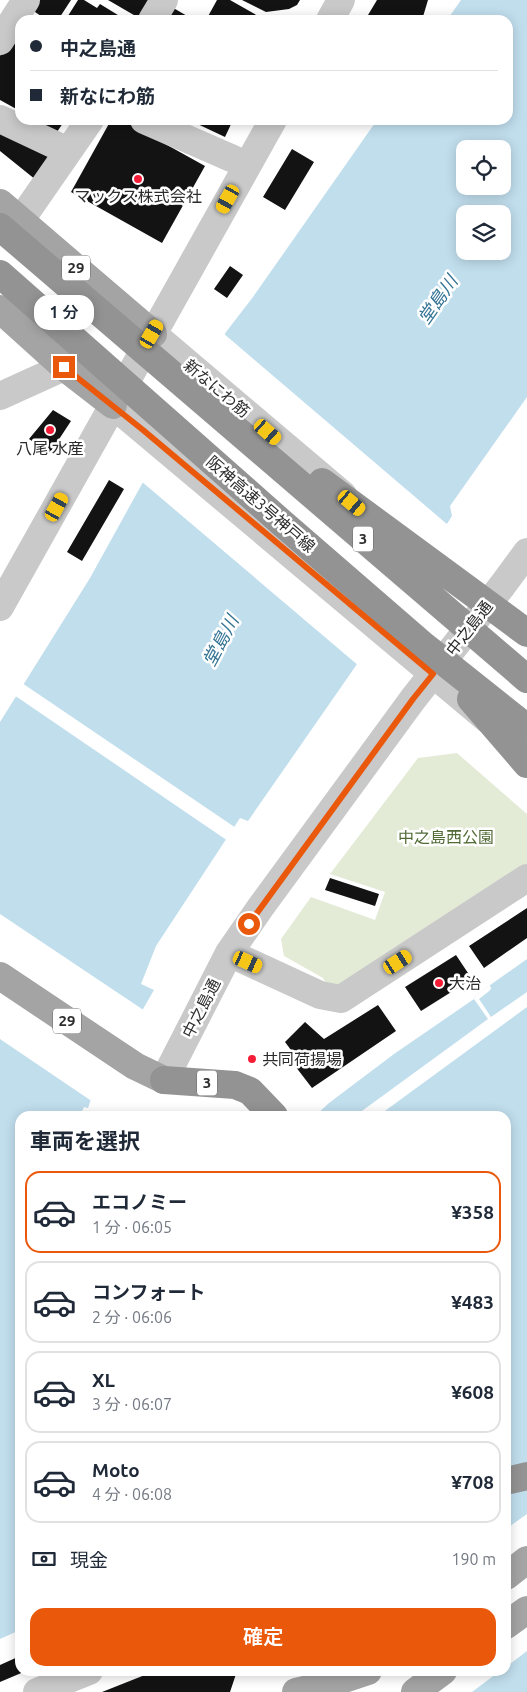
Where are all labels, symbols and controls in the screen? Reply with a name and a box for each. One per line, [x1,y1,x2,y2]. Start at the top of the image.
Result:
text: 中之島通 [60,37,136,59]
text: 新なにわ筋 [60,85,155,107]
map controls [456,140,511,260]
button: locate [456,140,511,195]
marker: マックス株式会社 [132,173,144,185]
car [214,182,241,216]
place label: マックス株式会社 [74,187,202,205]
button: layers [456,205,511,260]
road number: 29 [62,256,90,280]
water label: 堂島川 [414,270,462,327]
callout: 1 分 [34,294,94,330]
text: 1 分 [50,303,78,321]
car [138,317,165,351]
street label: 新なにわ筋 [181,355,253,421]
route end [53,356,75,378]
car [251,416,284,448]
marker: 八尾 水産 [44,424,56,436]
place label: 八尾 水産 [16,439,84,457]
street label: 阪神高速3号神戸線 [203,452,319,556]
car [335,488,368,518]
car [43,490,70,524]
road number: 3 [353,526,373,552]
street label: 中之島通 [442,597,496,659]
water label: 堂島川 [199,610,243,669]
park label: 中之島西公園 [398,828,494,846]
route start [238,913,260,935]
car [381,948,414,976]
car [231,949,264,975]
place label: 大治 [449,974,481,992]
street label: 中之島通 [178,975,224,1041]
marker: 大治 [433,977,445,989]
road number: 29 [53,1008,81,1034]
place label: 共同荷揚場 [262,1050,342,1068]
marker: 共同荷揚場 [246,1053,258,1065]
road number: 3 [197,1070,217,1096]
text: 車両を選択 [30,1128,140,1153]
icon: car [32,1190,77,1235]
text: エコノミー [92,1191,187,1213]
text: ¥358 [451,1201,494,1223]
text: 1 分 · 06:05 [92,1218,172,1236]
icon: car [32,1280,77,1325]
text: コンフォート [92,1281,205,1303]
text: ¥483 [451,1291,494,1313]
text: 2 分 · 06:06 [92,1308,172,1326]
text: XL [92,1369,115,1391]
icon: car [32,1370,77,1415]
text: ¥608 [451,1381,494,1403]
text: 3 分 · 06:07 [92,1395,172,1413]
text: Moto [92,1459,140,1481]
icon: car [32,1460,77,1505]
text: ¥708 [451,1471,494,1493]
text: 4 分 · 06:08 [92,1485,172,1503]
icon: cash [30,1545,58,1573]
text: 現金 [70,1549,108,1571]
text: 190 m [451,1550,496,1568]
button: 確定 [30,1608,496,1666]

